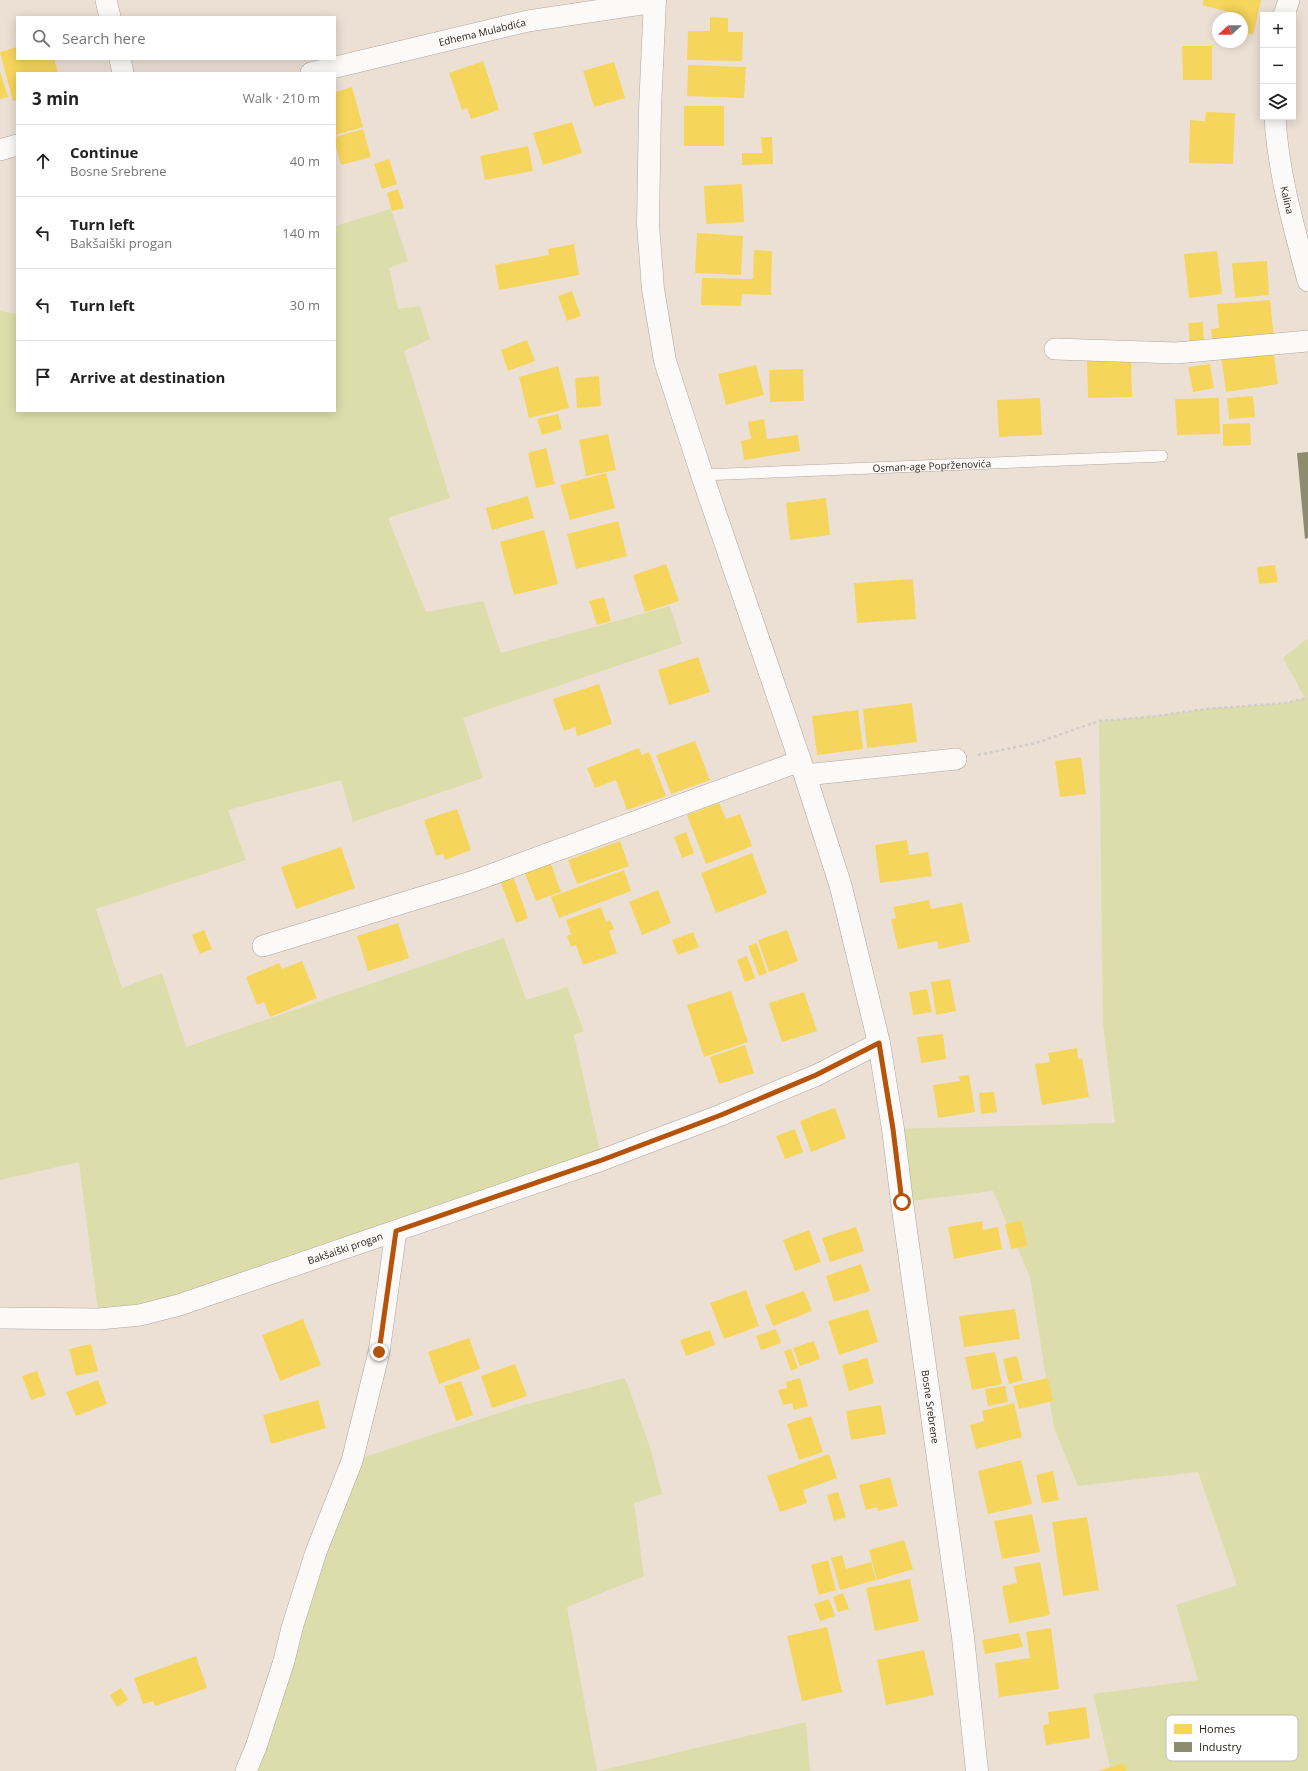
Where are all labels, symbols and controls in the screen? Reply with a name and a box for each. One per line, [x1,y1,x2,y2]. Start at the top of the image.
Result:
north arrow [1212,12,1248,48]
map controls [1260,12,1296,120]
button: + [1260,12,1296,48]
street label: Edhema Mulabdića [437,15,527,49]
search box [16,16,336,60]
icon: search [30,27,52,49]
text: Search here [62,28,146,48]
button: − [1260,48,1296,84]
button: layers [1260,84,1296,120]
text: 3 min [32,87,79,110]
text: Walk · 210 m [243,89,320,107]
text: Continue [70,142,138,162]
icon: ahead [32,150,54,172]
text: 40 m [290,152,320,170]
text: Bosne Srebrene [70,162,167,180]
street label: Kalina [1278,185,1297,215]
text: Turn left [70,214,135,234]
icon: left [32,222,54,244]
text: 140 m [282,224,320,242]
text: Bakšaiški progan [70,234,172,252]
icon: left [32,294,54,316]
text: Turn left [70,295,135,315]
text: 30 m [290,296,320,314]
icon: arrive [32,366,54,388]
text: Arrive at destination [70,367,225,387]
street label: Osman-age Poprženovića [872,456,991,475]
route start [893,1193,911,1211]
street label: Bakšaiški progan [306,1229,385,1267]
route end [370,1343,388,1361]
street label: Bosne Srebrene [919,1369,943,1445]
legend [1166,1715,1298,1761]
text: Homes [1199,1721,1235,1736]
text: Industry [1199,1739,1242,1754]

